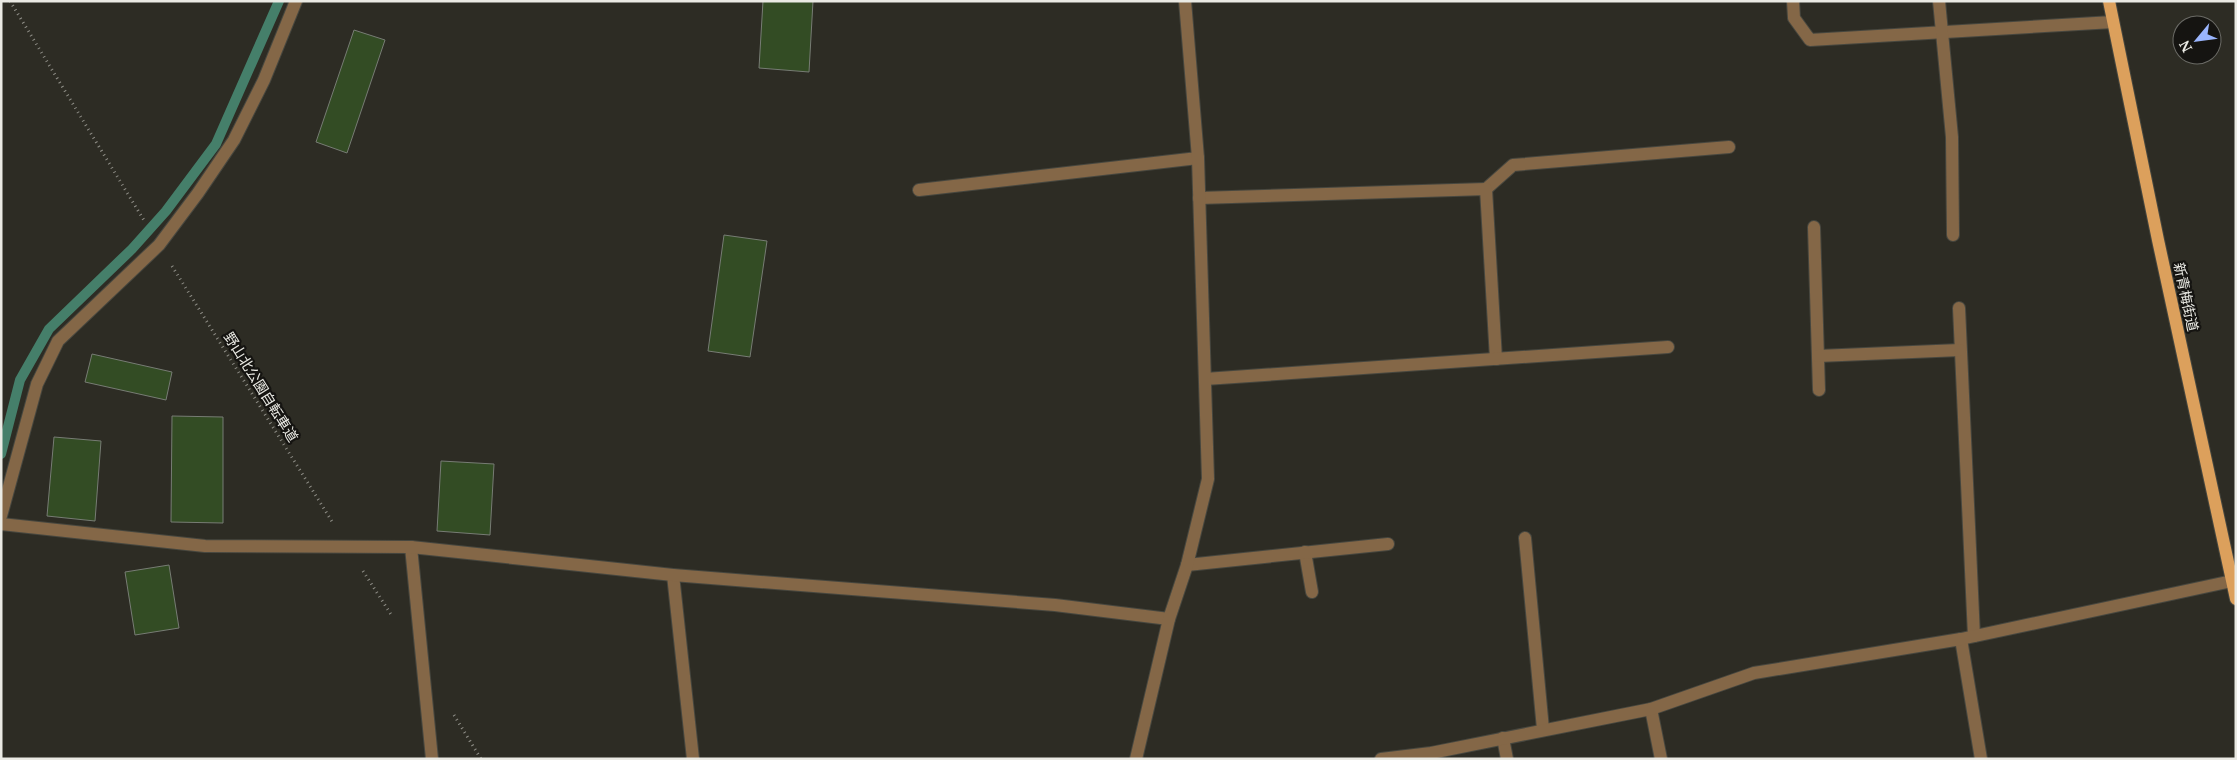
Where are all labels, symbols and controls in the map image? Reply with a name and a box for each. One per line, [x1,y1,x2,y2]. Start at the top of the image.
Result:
north arrow [2172,15,2222,65]
text: N [2174,37,2196,56]
street label: 新青梅街道 [2170,261,2203,333]
street label: 野山北公園自転車道 [220,328,303,445]

